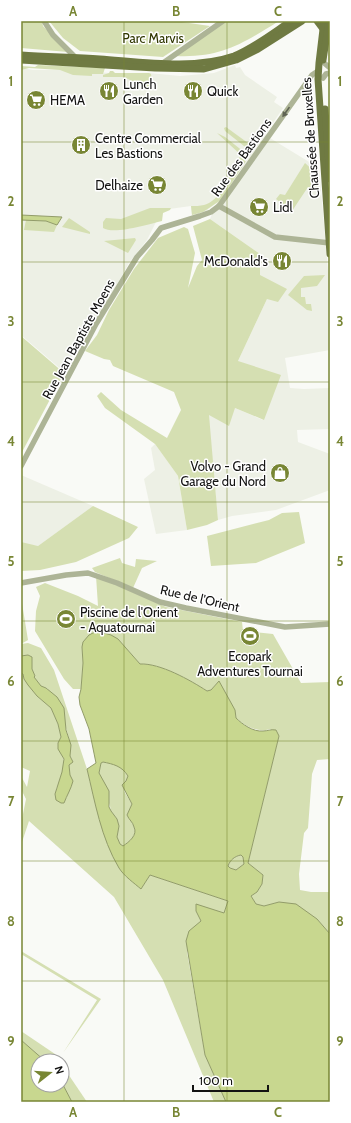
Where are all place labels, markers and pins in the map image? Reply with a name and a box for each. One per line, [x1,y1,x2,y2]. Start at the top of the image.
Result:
place label: Lunch Garden [123,76,163,107]
restaurant icon: Lunch Garden [98,80,120,102]
restaurant icon: Quick [182,80,204,102]
place label: Quick [207,83,238,99]
supermarket icon: HEMA [25,89,47,111]
place label: HEMA [50,92,85,108]
place label: Centre Commercial Les Bastions [95,130,201,161]
building icon: Centre Commercial Les Bastions [70,134,92,156]
supermarket icon: Delhaize [146,174,168,196]
place label: Delhaize [95,177,143,193]
supermarket icon: Lidl [248,196,270,218]
place label: Lidl [273,199,293,215]
restaurant icon: McDonald's [271,250,293,272]
place label: McDonald's [204,253,269,269]
place label: Volvo - Grand Garage du Nord [180,458,266,489]
shop icon: Volvo - Grand Garage du Nord [269,462,291,484]
place label: Piscine de l'Orient - Aquatournai [80,604,179,635]
sports icon: Piscine de l'Orient - Aquatournai [55,608,77,630]
sports icon: Ecopark Adventures Tournai [239,625,261,647]
place label: Ecopark Adventures Tournai [197,648,303,679]

